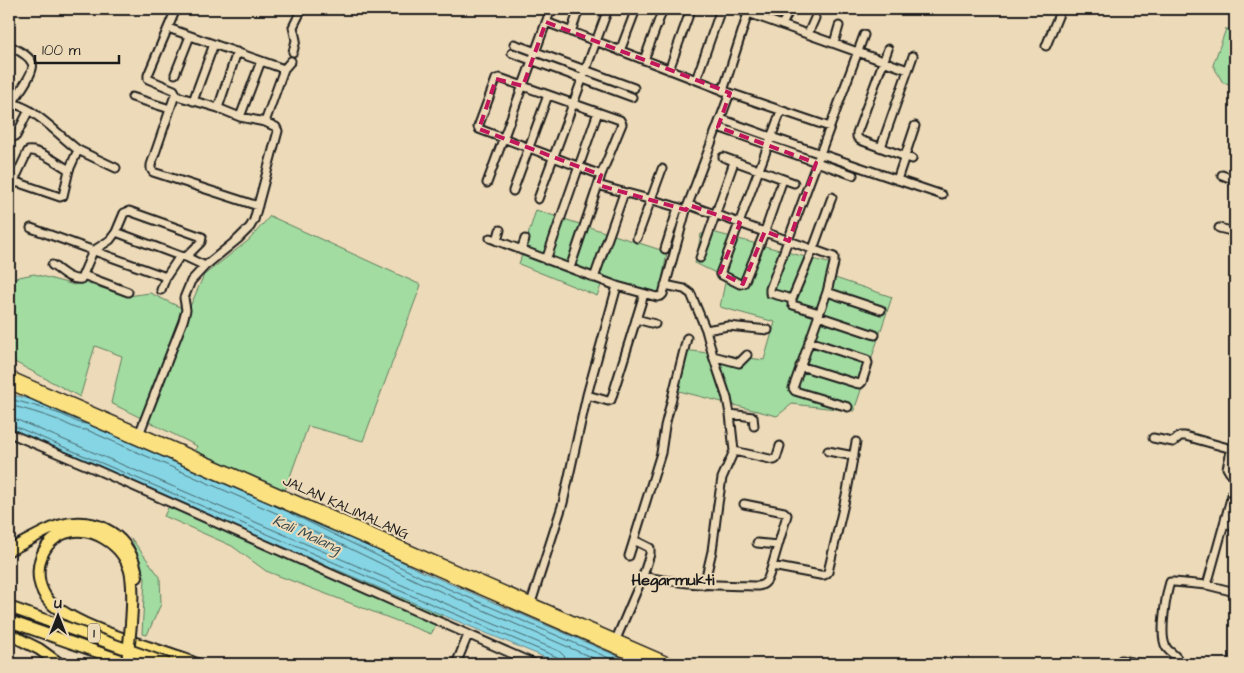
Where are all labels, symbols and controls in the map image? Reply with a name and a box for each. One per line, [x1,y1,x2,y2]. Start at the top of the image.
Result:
scale bar [35,32,119,64]
text: 100 m [42,40,81,61]
street label: JALAN KALIMALANG [279,471,412,545]
water label: Kali Malang [269,510,345,560]
district label: Hegarmukti [632,569,715,593]
north arrow [32,590,82,640]
text: U [54,594,62,614]
road number: 1 [88,624,100,642]

